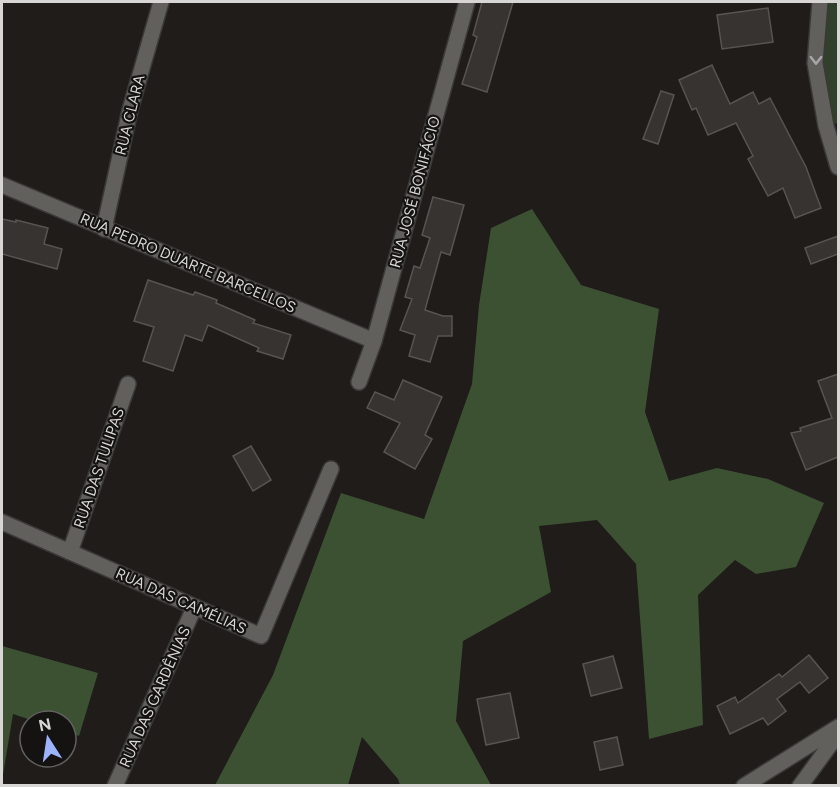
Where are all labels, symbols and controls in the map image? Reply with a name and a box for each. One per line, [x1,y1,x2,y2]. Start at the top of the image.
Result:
one-way arrow [810,55,822,64]
street label: RUA CLARA [111,73,149,157]
street label: RUA JOSÉ BONIFÁCIO [386,114,444,270]
street label: RUA PEDRO DUARTE BARCELLOS [78,209,298,317]
street label: RUA DAS TULIPAS [70,405,128,531]
street label: RUA DAS CAMÉLIAS [113,564,249,638]
street label: RUA DAS GARDÊNIAS [116,624,194,770]
north arrow [18,709,78,769]
text: N [37,714,53,735]

